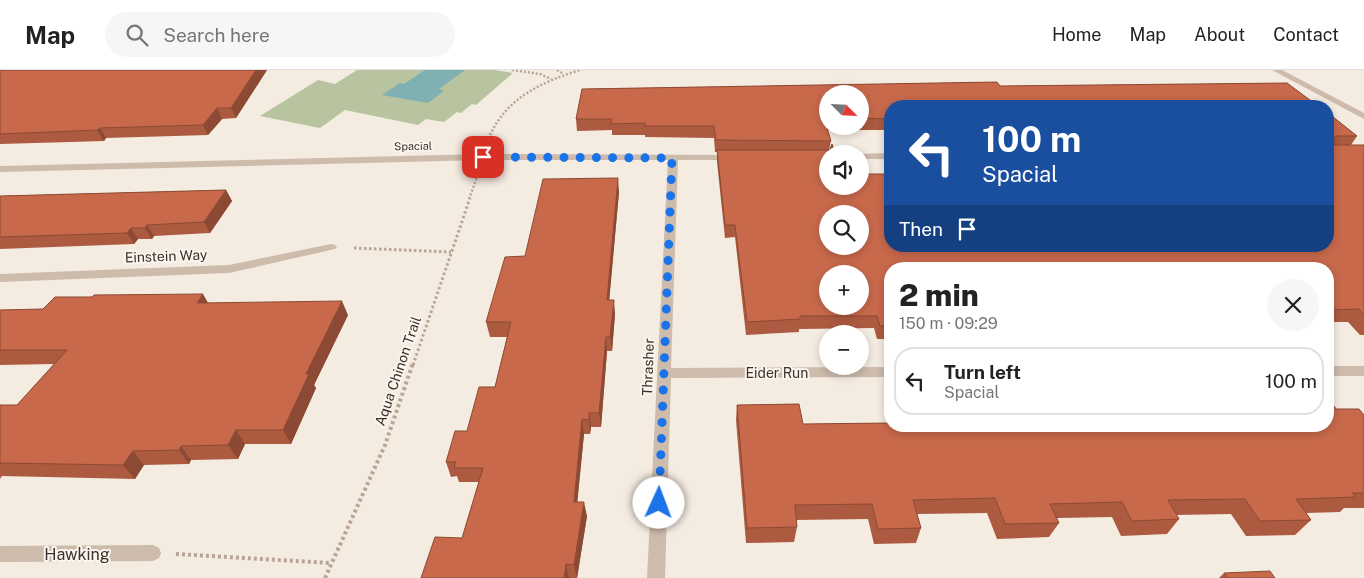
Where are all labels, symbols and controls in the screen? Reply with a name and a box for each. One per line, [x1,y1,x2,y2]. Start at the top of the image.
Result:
search box [105,12,455,57]
text: Map [25,21,75,49]
icon: search [123,21,151,49]
text: Search here [163,24,270,46]
text: Home [1052,24,1102,45]
text: Map [1130,24,1166,45]
text: About [1194,24,1245,45]
text: Contact [1273,24,1339,45]
north arrow [819,85,869,135]
map controls [819,85,869,375]
text: 100 m [982,119,1081,160]
icon: left [899,120,964,185]
pin [462,136,504,178]
street label: Spacial [394,140,432,152]
icon: arrive [469,143,497,171]
button: sound [819,145,869,195]
text: Spacial [982,161,1058,187]
button: search [819,205,869,255]
icon: arrive [953,215,981,243]
text: Then [899,218,943,240]
street label: Einstein Way [124,247,208,265]
button: + [819,265,869,315]
text: 2 min [899,277,979,313]
button: close [1267,279,1319,331]
street label: Aqua Chinon Trail [372,314,424,428]
text: 150 m · 09:29 [899,314,998,333]
button: − [819,325,869,375]
street label: Thrasher [639,338,657,396]
text: Turn left [944,361,1021,383]
street label: Eider Run [746,365,808,381]
icon: left [901,367,929,395]
text: 100 m [1265,370,1317,392]
text: Spacial [944,383,999,402]
position arrow [632,476,684,528]
street label: Hawking [44,545,110,564]

